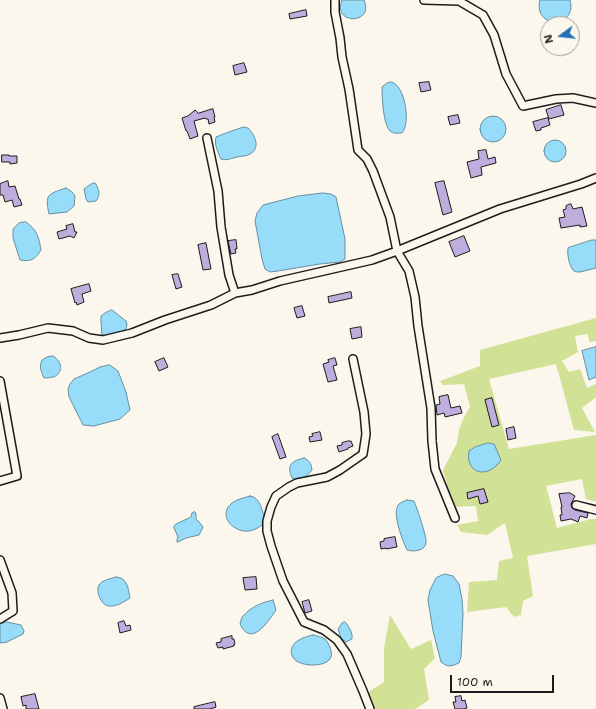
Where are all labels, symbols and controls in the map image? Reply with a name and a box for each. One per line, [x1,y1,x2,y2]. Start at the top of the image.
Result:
north arrow [540,16,580,56]
text: N [541,33,557,45]
scale bar [452,667,556,693]
text: 100 m [457,674,493,690]

